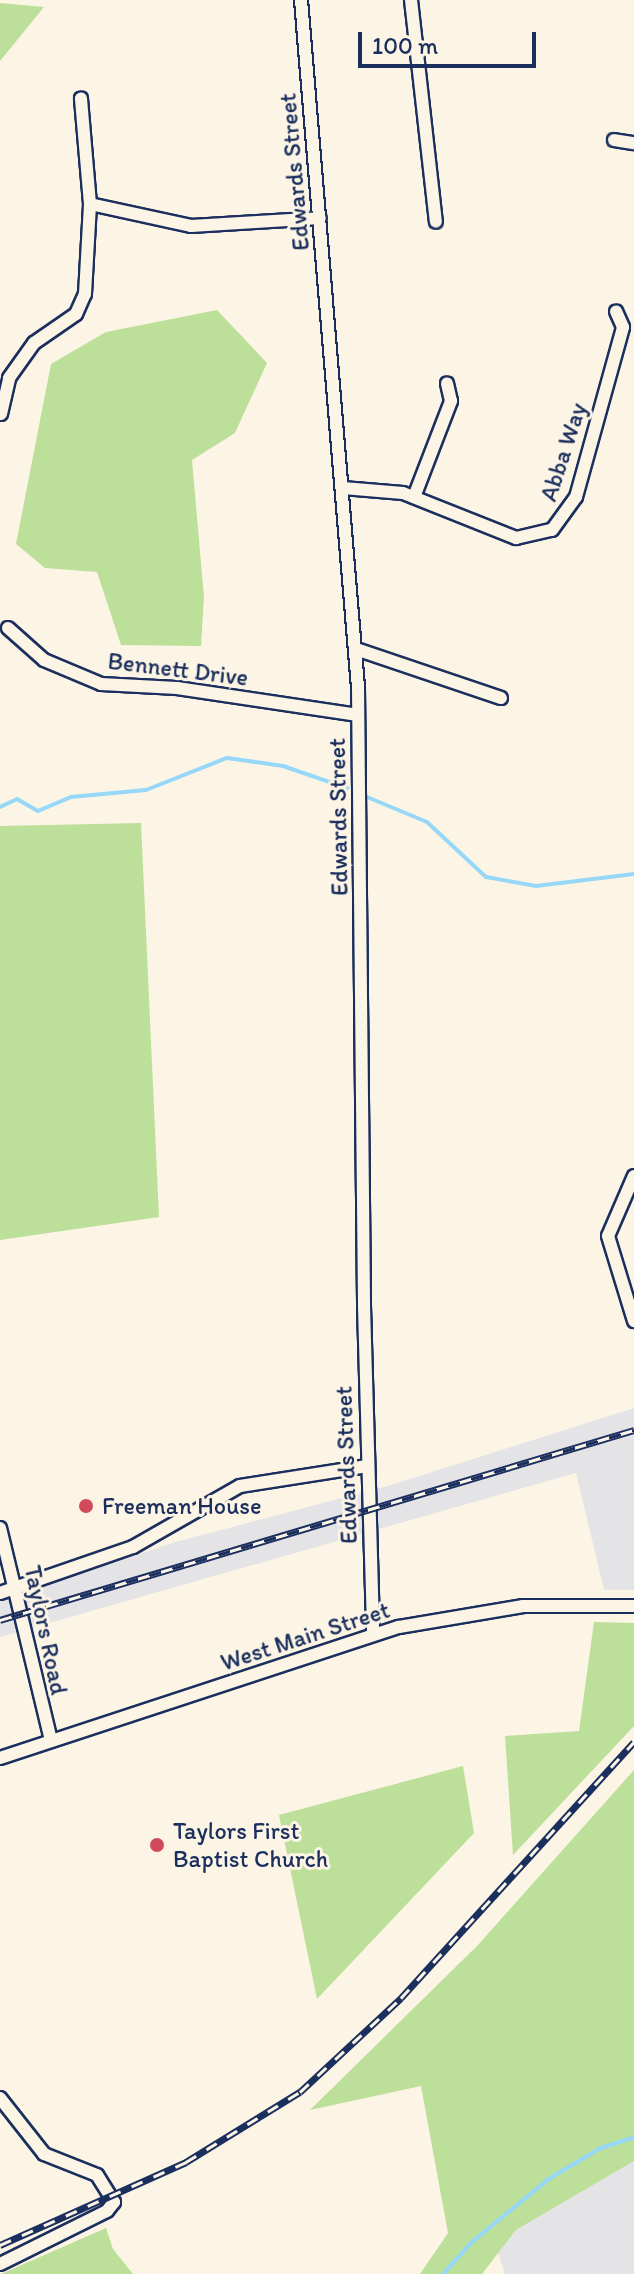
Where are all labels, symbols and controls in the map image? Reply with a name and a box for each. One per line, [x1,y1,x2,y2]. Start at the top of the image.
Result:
scale bar [362,16,540,66]
text: 100 m [372,31,438,60]
street label: Edwards Street [273,92,315,252]
street label: Abba Way [534,399,592,505]
street label: Bennett Drive [106,646,250,692]
street label: Edwards Street [322,738,354,896]
street label: Edwards Street [329,1386,363,1544]
place label: Freeman House [102,1492,262,1520]
marker: Freeman House [77,1497,95,1515]
street label: Taylors Road [18,1563,74,1697]
street label: West Main Street [217,1595,393,1677]
place label: Taylors First Baptist Church [173,1817,329,1873]
marker: Taylors First Baptist Church [148,1836,166,1854]

